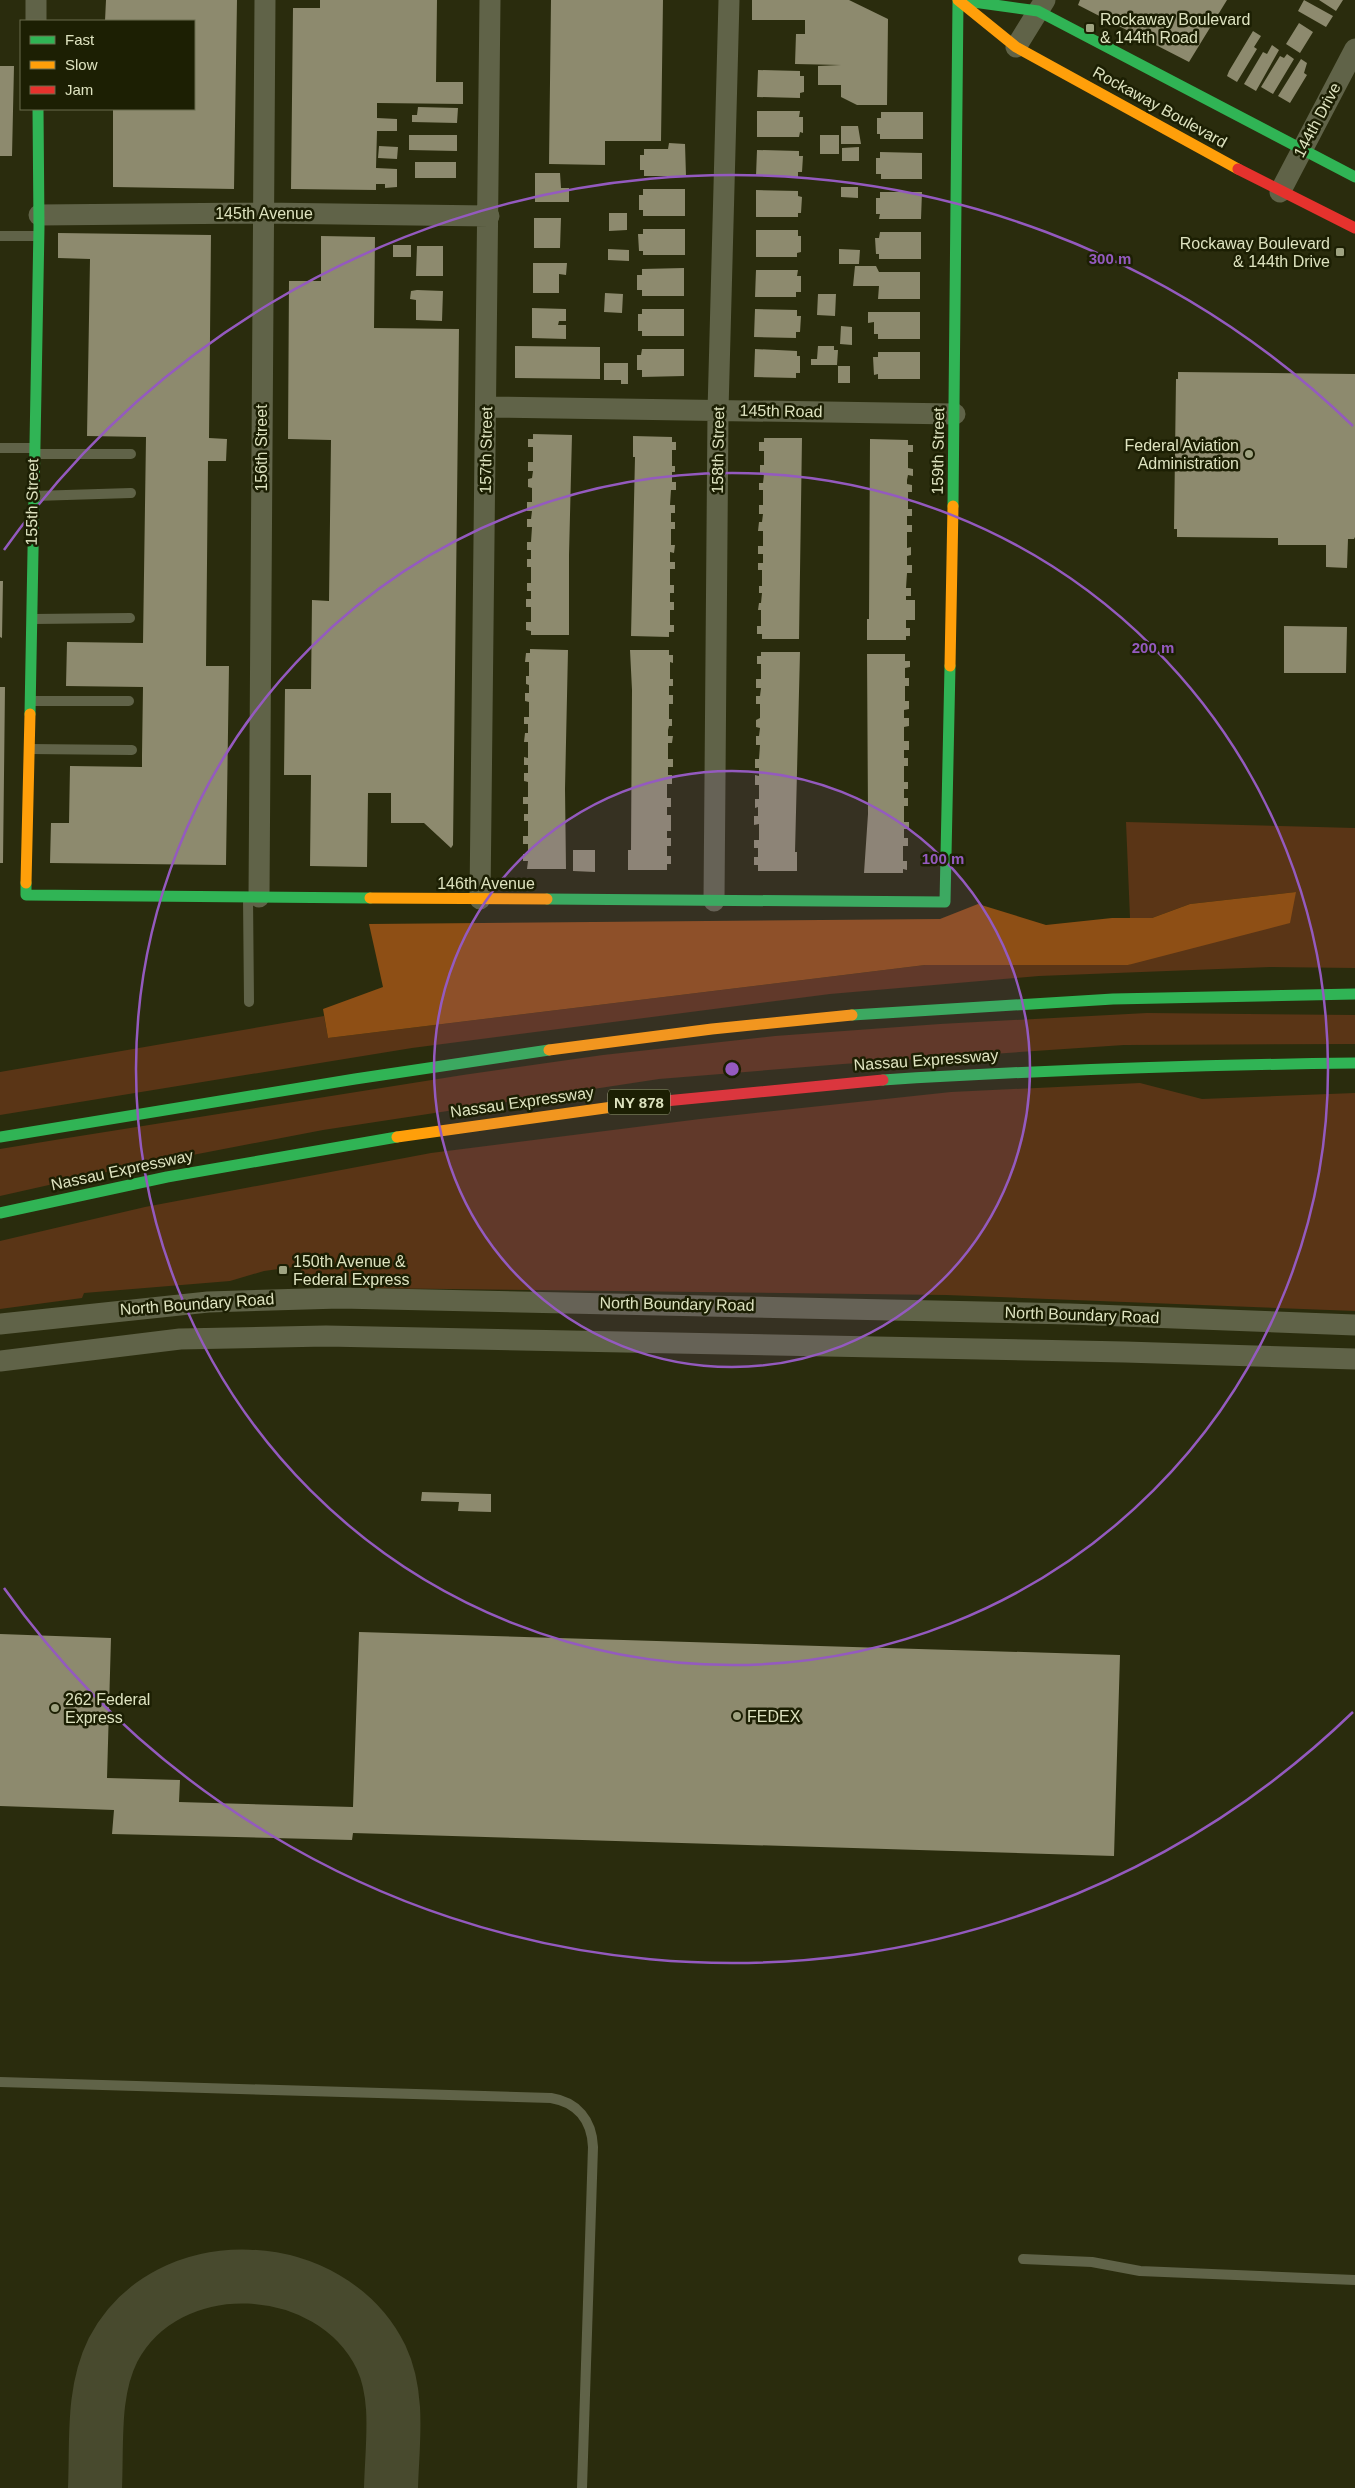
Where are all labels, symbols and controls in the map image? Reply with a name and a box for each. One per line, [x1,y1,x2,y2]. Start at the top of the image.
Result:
place label: Rockaway Boulevard & 144th Road [1100,11,1250,46]
legend [20,20,195,110]
marker: Rockaway Boulevard & 144th Road [1084,22,1096,34]
text: Fast [65,31,95,48]
text: Slow [65,56,98,73]
street label: Rockaway Boulevard [1090,63,1230,151]
street label: 144th Drive [1290,80,1344,160]
text: Jam [65,81,93,98]
street label: 145th Avenue [215,205,313,222]
place label: Rockaway Boulevard & 144th Drive [1180,235,1330,270]
marker: Rockaway Boulevard & 144th Drive [1334,246,1346,258]
text: 300 m [1089,250,1131,267]
street label: 145th Road [739,402,823,420]
street label: 156th Street [253,404,270,492]
street label: 157th Street [477,406,495,494]
street label: 158th Street [709,406,727,494]
street label: 159th Street [929,407,947,495]
place label: Federal Aviation Administration [1125,437,1239,472]
marker: Federal Aviation Administration [1243,448,1255,460]
street label: 155th Street [23,458,41,546]
text: 200 m [1132,639,1174,656]
text: 100 m [922,850,964,867]
street label: 146th Avenue [437,875,535,892]
street label: Nassau Expressway [853,1046,999,1074]
centre of rings [723,1060,741,1078]
street label: Nassau Expressway [449,1083,595,1121]
road number: NY 878 [608,1090,670,1114]
street label: Nassau Expressway [49,1147,195,1193]
place label: 150th Avenue & Federal Express [293,1253,410,1288]
marker: 150th Avenue & Federal Express [277,1264,289,1276]
street label: North Boundary Road [119,1290,275,1318]
street label: North Boundary Road [599,1294,755,1314]
street label: North Boundary Road [1004,1304,1160,1326]
place label: 262 Federal Express [65,1691,150,1726]
marker: 262 Federal Express [49,1702,61,1714]
place label: FEDEX [747,1708,801,1725]
marker: FEDEX [731,1710,743,1722]

